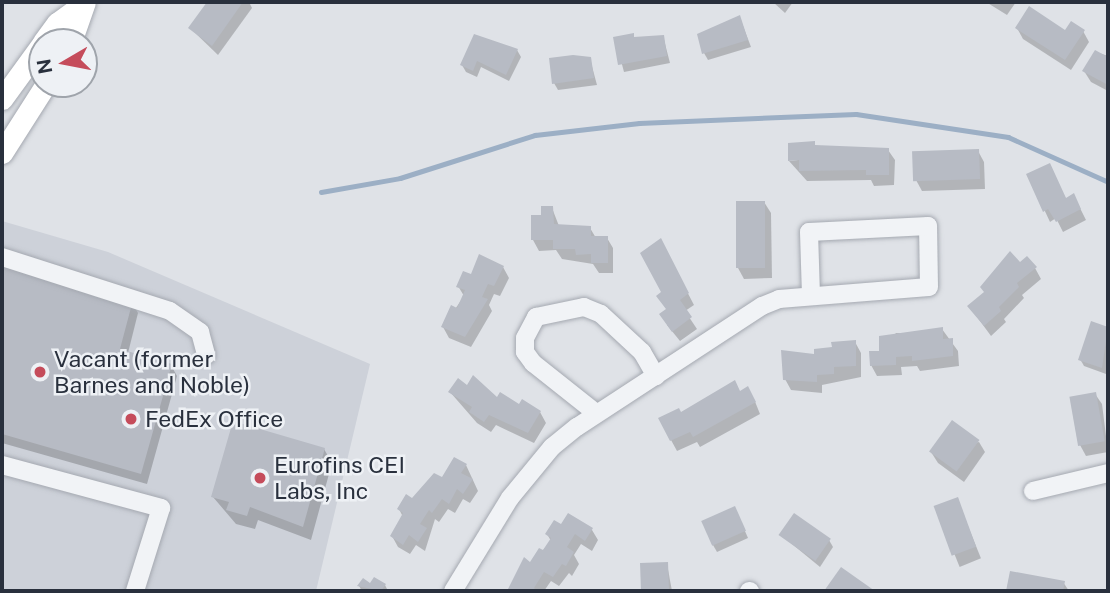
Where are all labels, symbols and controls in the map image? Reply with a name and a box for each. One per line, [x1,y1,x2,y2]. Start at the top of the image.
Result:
north arrow [28,28,98,98]
text: N [32,57,56,76]
place label: Vacant (former Barnes and Noble) [54,345,250,399]
marker: Vacant (former Barnes and Noble) [32,364,48,380]
place label: FedEx Office [145,405,283,433]
marker: FedEx Office [123,411,139,427]
place label: Eurofins CEI Labs, Inc [274,451,405,505]
marker: Eurofins CEI Labs, Inc [252,470,268,486]

